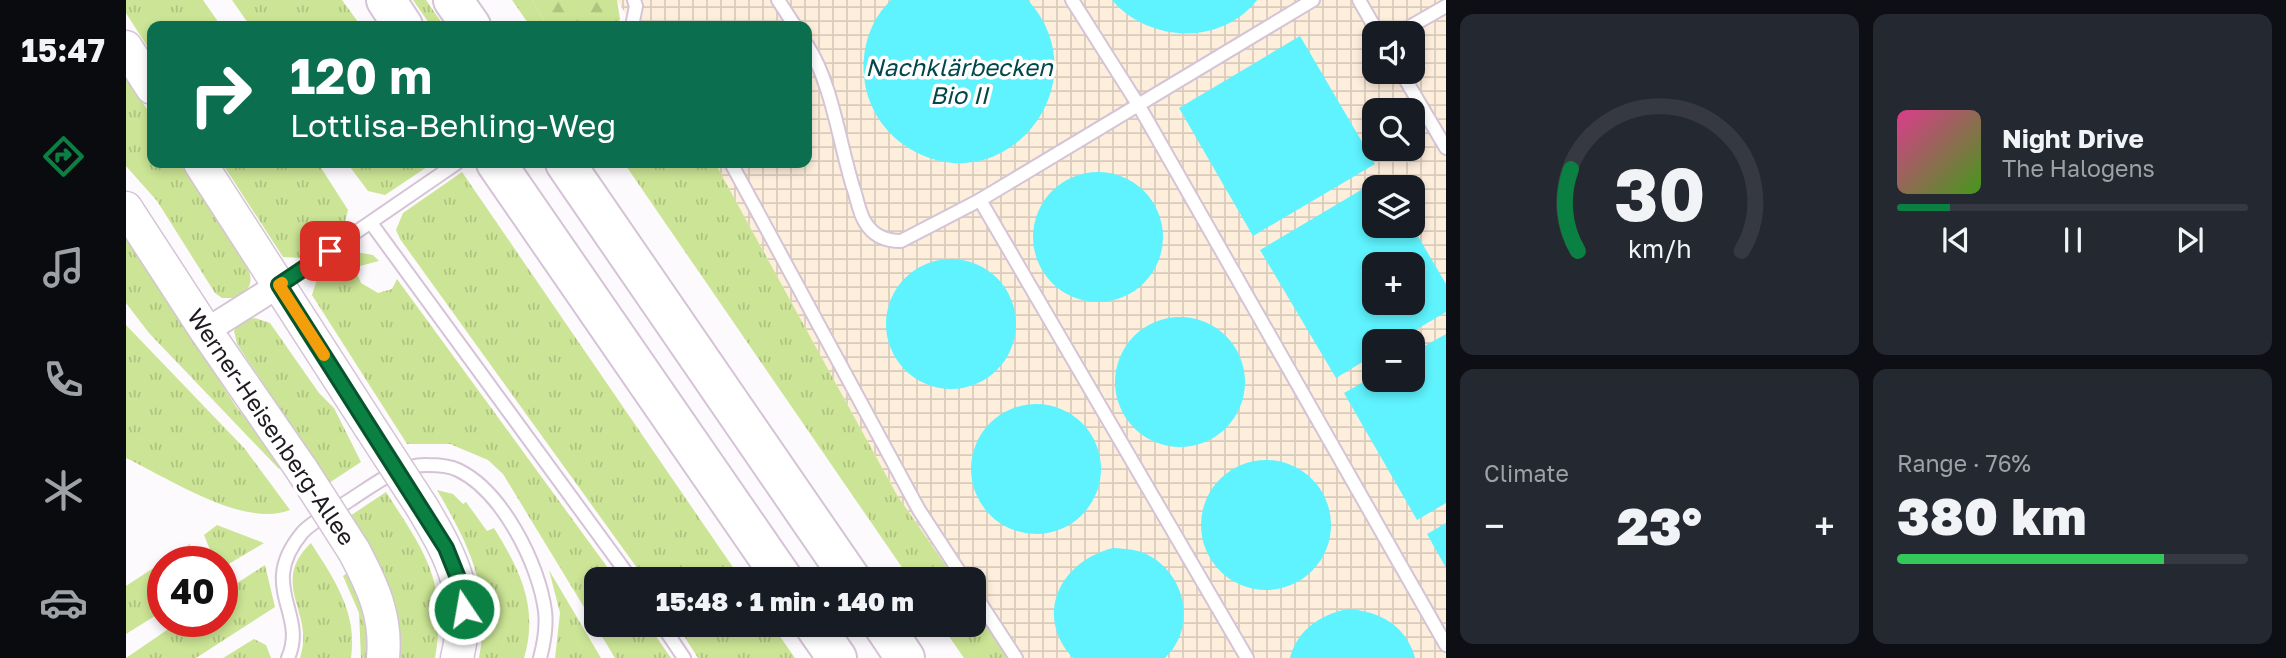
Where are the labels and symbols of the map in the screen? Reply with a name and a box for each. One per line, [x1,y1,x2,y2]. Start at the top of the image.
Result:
water label: Nachklärbecken Bio II [865,52,1054,109]
pin [300,221,360,281]
street label: Werner-Heisenberg-Allee [182,303,361,550]
speed limit sign: 40 [147,546,238,637]
position arrow [427,572,501,646]

